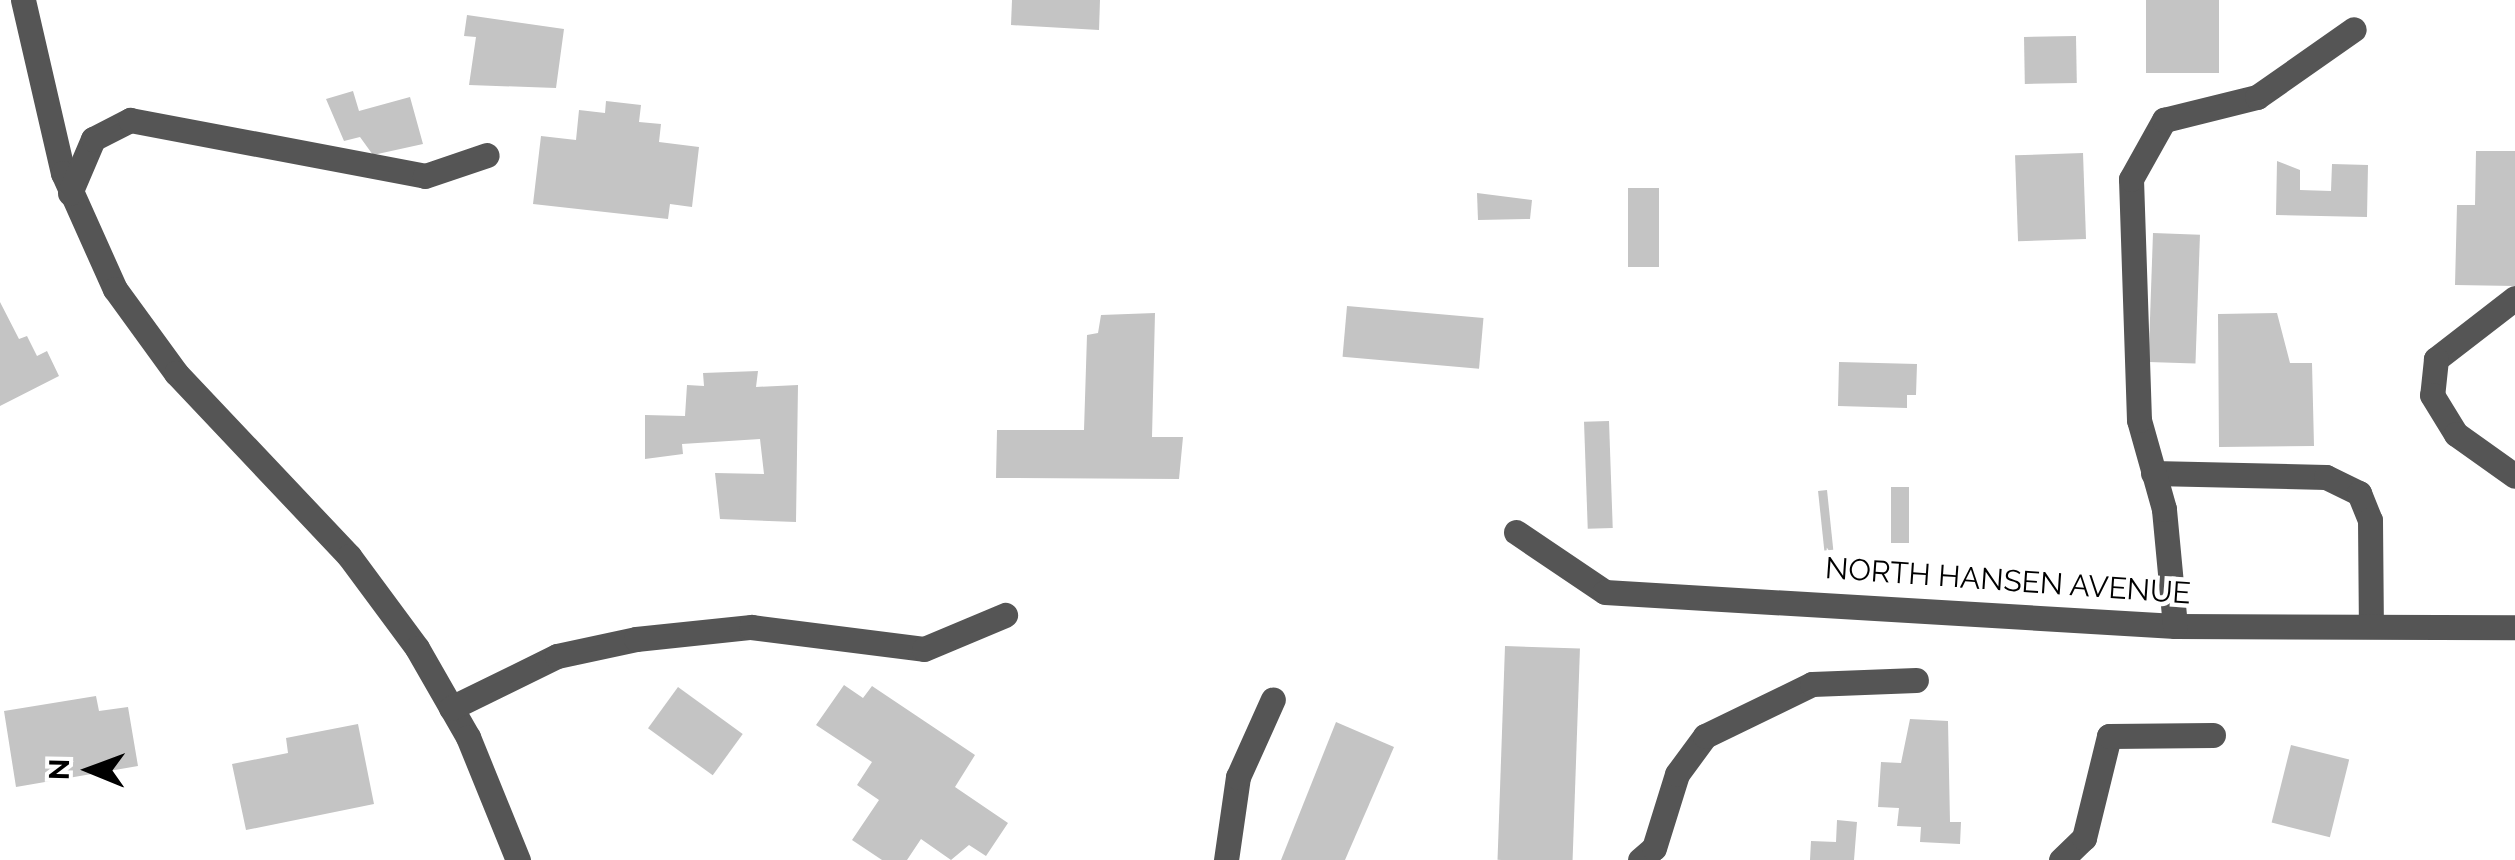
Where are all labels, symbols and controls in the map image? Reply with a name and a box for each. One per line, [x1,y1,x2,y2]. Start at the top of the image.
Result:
street label: NORTH HANSEN AVENUE [1824,550,2192,612]
north arrow [40,720,140,820]
text: N [43,758,76,780]

